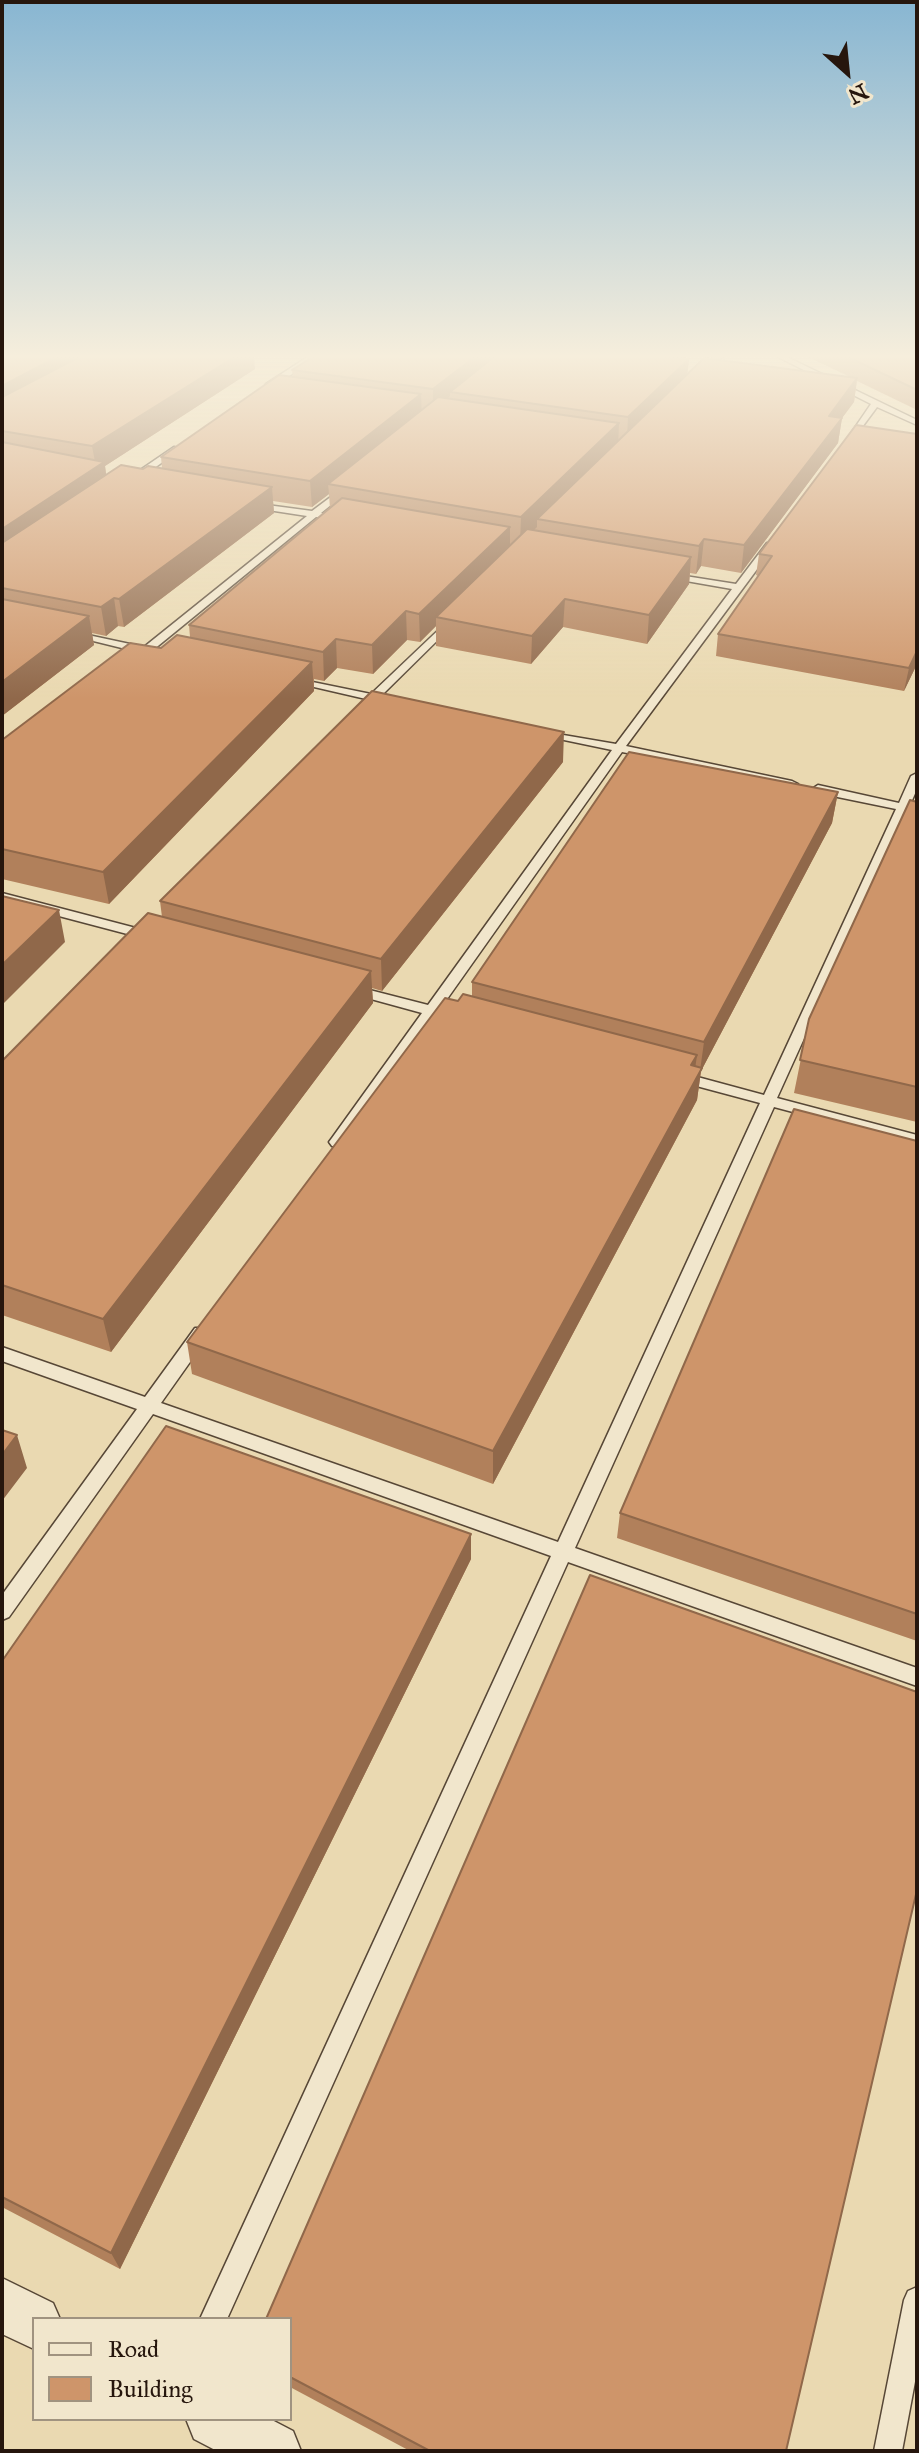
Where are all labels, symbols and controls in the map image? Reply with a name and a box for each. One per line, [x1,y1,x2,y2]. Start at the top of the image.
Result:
north arrow [807,32,887,112]
text: N [844,78,873,110]
legend [32,2317,292,2421]
text: Road [108,2334,159,2364]
text: Building [108,2374,193,2404]

